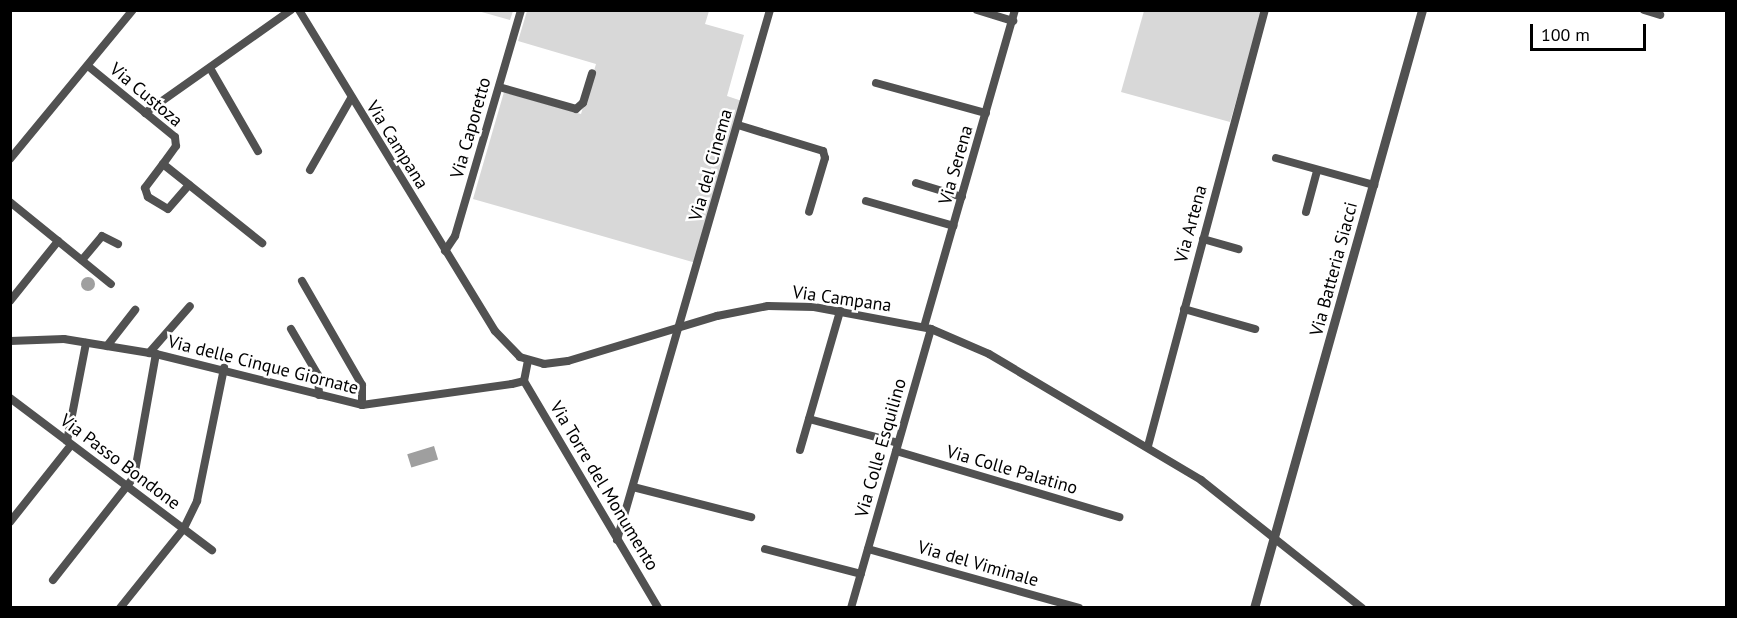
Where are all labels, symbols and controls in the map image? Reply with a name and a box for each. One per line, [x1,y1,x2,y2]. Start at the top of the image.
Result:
scale bar [1533,12,1648,50]
text: 100 m [1541,23,1590,46]
street label: Via Custoza [105,58,187,132]
street label: Via Caporetto [446,75,496,181]
street label: Via Campana [361,97,433,193]
street label: Via del Cinema [685,107,737,223]
street label: Via Serena [934,123,978,207]
street label: Via Artena [1170,183,1212,265]
street label: Via Batteria Siacci [1306,200,1362,338]
street label: Via Campana [791,281,893,317]
street label: Via delle Cinque Giornate [165,331,361,399]
street label: Via Colle Esquilino [851,376,911,520]
street label: Via Torre del Monumento [545,397,663,575]
street label: Via Passo Bondone [56,410,184,514]
street label: Via Colle Palatino [944,441,1080,499]
street label: Via del Viminale [915,536,1041,592]

